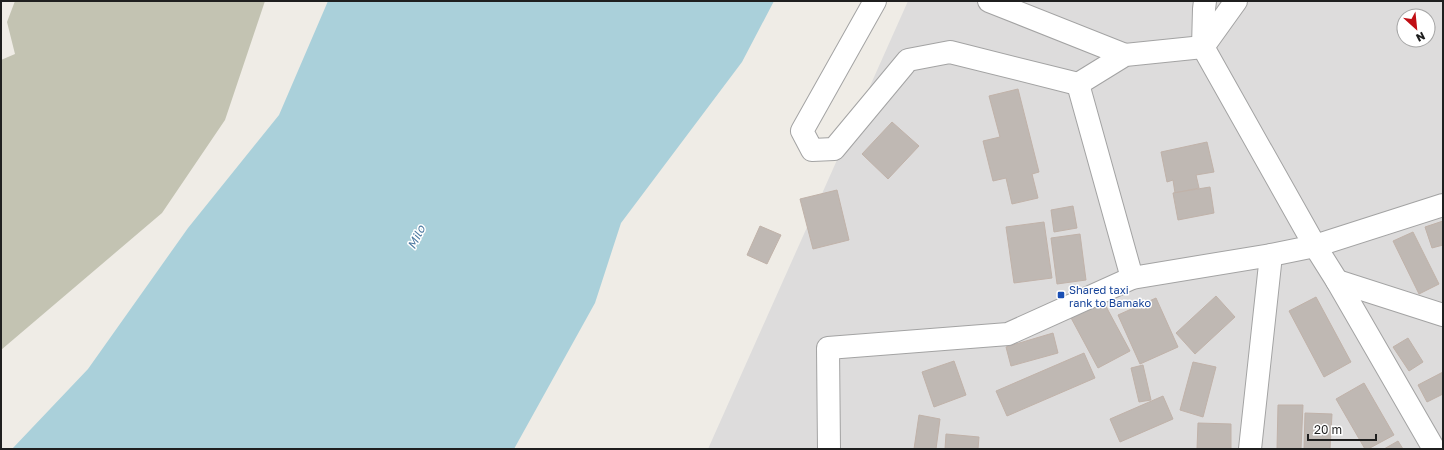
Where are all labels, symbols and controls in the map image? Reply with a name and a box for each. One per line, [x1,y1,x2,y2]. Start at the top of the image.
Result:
north arrow [1396,8,1436,48]
text: N [1414,30,1427,45]
water label: Milo [404,222,429,251]
place label: Shared taxi rank to Bamako [1069,283,1151,309]
marker: Shared taxi rank to Bamako [1056,290,1066,300]
scale bar [1308,416,1376,442]
text: 20 m [1314,422,1342,437]

